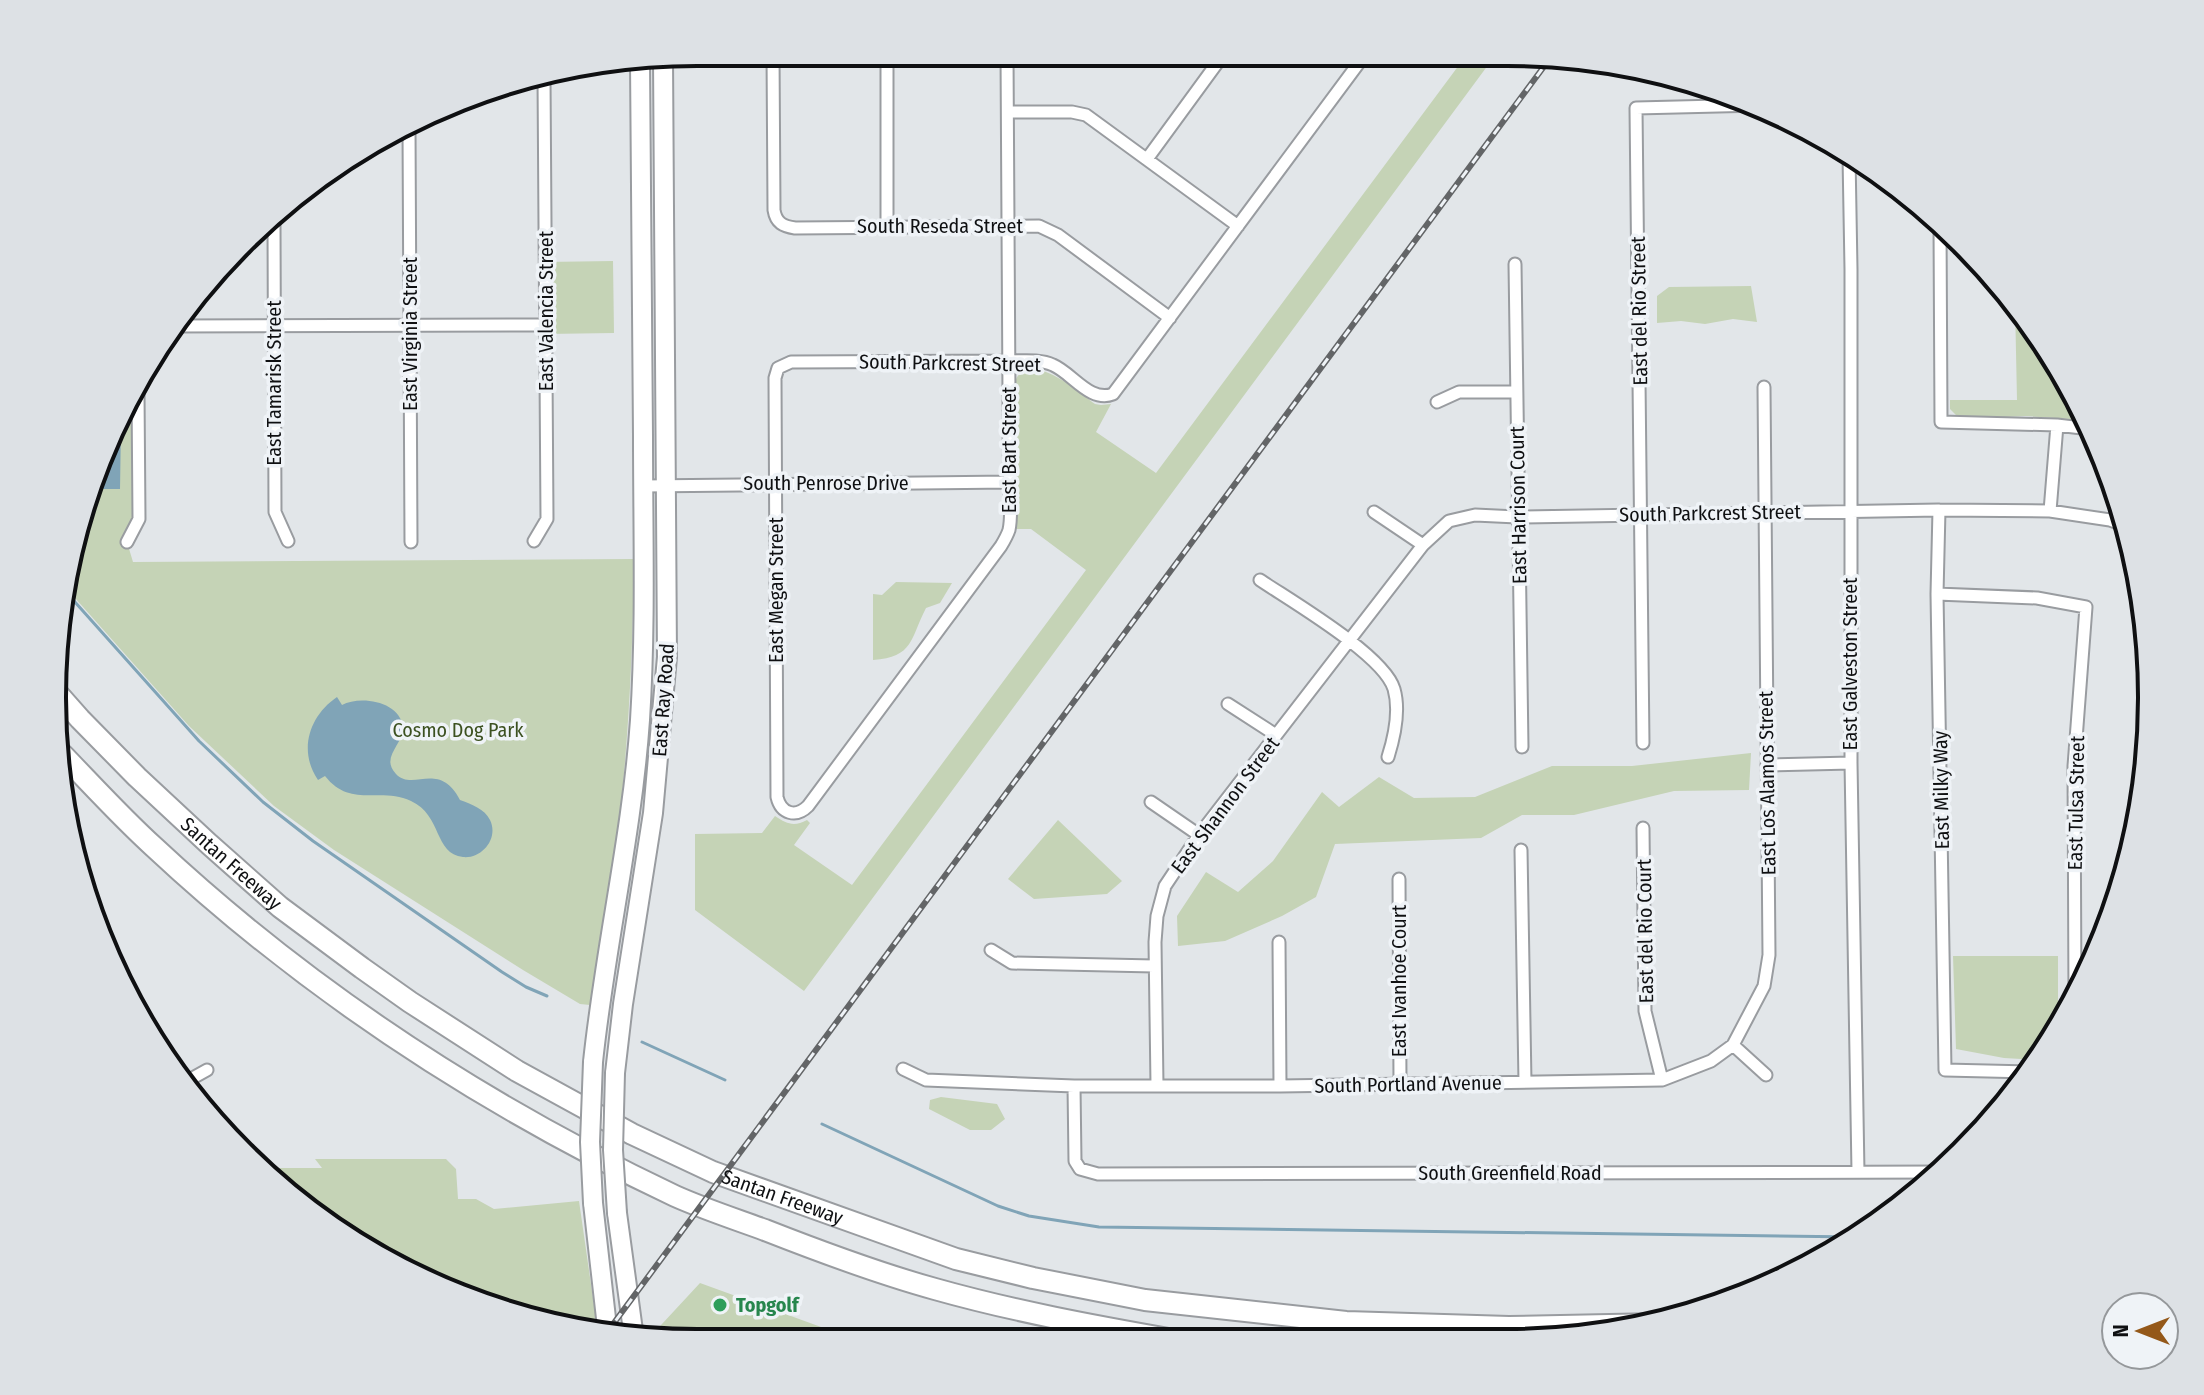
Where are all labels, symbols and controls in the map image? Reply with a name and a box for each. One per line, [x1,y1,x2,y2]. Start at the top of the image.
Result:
street label: South Reseda Street [857,214,1023,238]
street label: East Valencia Street [534,230,558,391]
street label: East del Rio Street [1626,236,1652,386]
street label: East Virginia Street [398,256,422,411]
street label: East Tamarisk Street [262,300,286,466]
street label: South Parkcrest Street [859,349,1042,377]
street label: East Bart Street [997,386,1021,513]
street label: East Harrison Court [1505,425,1531,584]
street label: South Penrose Drive [743,471,909,495]
street label: South Parkcrest Street [1619,499,1802,527]
street label: East Megan Street [764,517,788,663]
street label: East Galveston Street [1838,577,1862,751]
street label: East Ray Road [647,642,679,758]
street label: East Los Alamos Street [1753,690,1781,875]
park label: Cosmo Dog Park [392,718,524,742]
street label: East Milky Way [1928,730,1954,850]
street label: East Shannon Street [1166,732,1284,878]
street label: East Tulsa Street [2063,735,2089,871]
street label: Santan Freeway [176,812,287,915]
street label: East del Rio Court [1632,858,1658,1003]
street label: East Ivanhoe Court [1387,904,1411,1057]
street label: South Portland Avenue [1314,1070,1502,1098]
street label: South Greenfield Road [1418,1161,1602,1185]
street label: Santan Freeway [718,1164,846,1230]
north arrow [2100,1291,2180,1371]
place label: Topgolf [736,1293,800,1317]
marker: Topgolf [711,1296,729,1314]
text: N [2107,1324,2134,1338]

